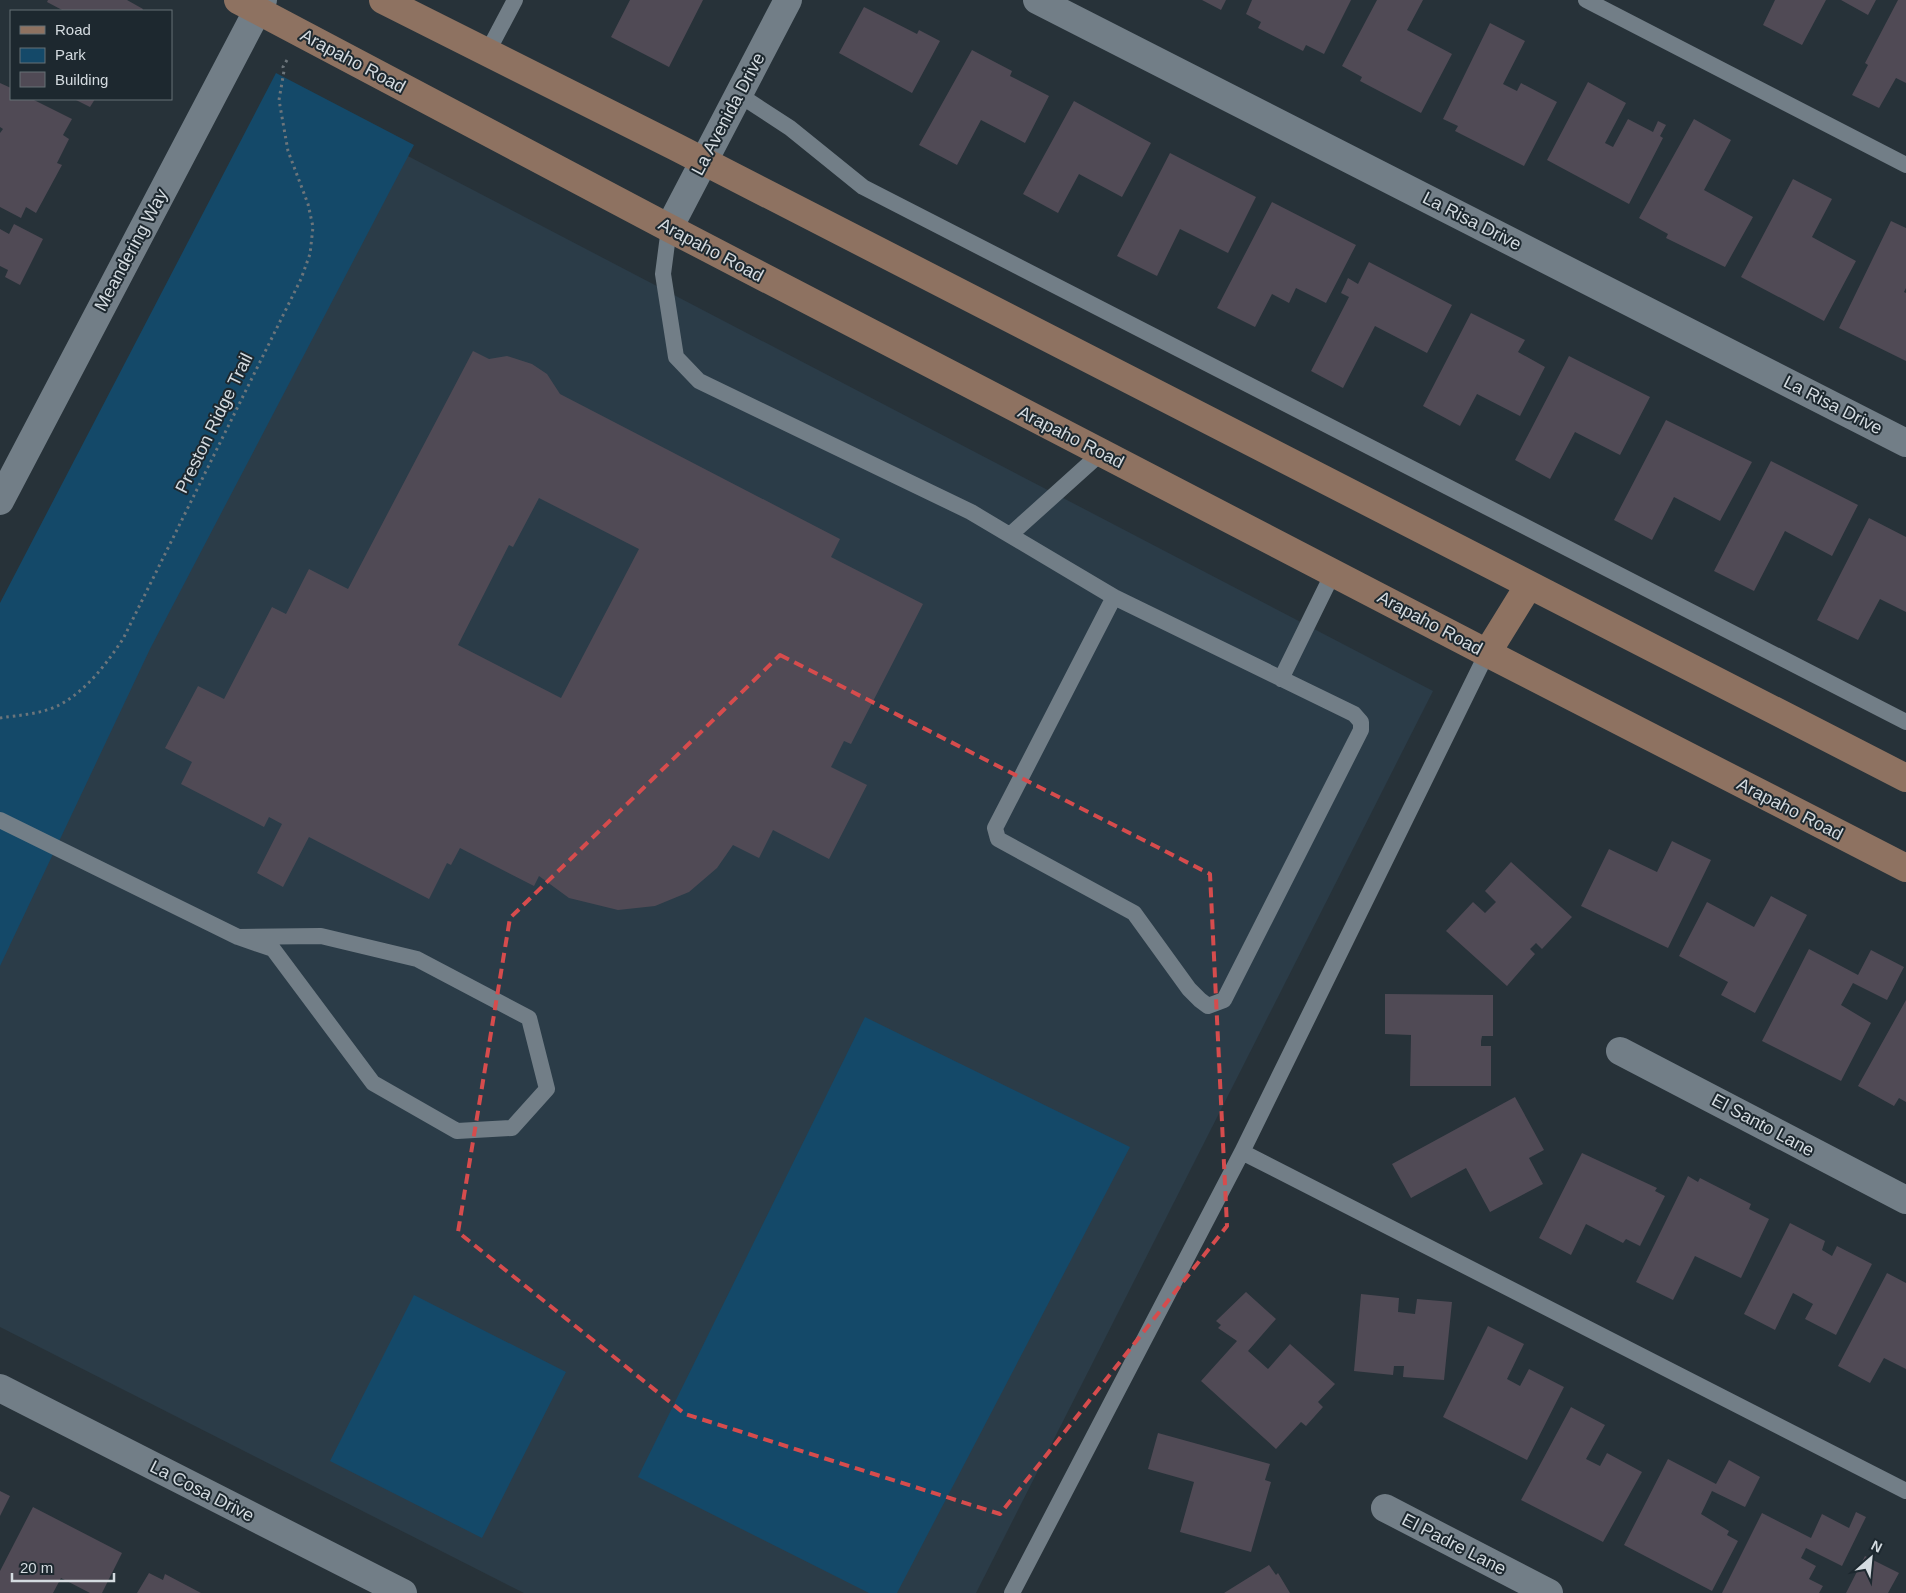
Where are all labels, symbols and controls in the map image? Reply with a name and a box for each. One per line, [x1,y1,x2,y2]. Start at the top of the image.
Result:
legend [10,10,172,100]
text: Road [55,21,91,38]
street label: Arapaho Road [297,25,409,97]
text: Park [55,46,86,63]
street label: La Avenida Drive [687,49,769,179]
text: Building [55,71,108,88]
street label: Meandering Way [90,186,172,314]
street label: La Risa Drive [1419,188,1525,254]
street label: Arapaho Road [655,214,767,286]
street label: Preston Ridge Trail [171,350,257,496]
street label: La Risa Drive [1780,372,1886,438]
street label: Arapaho Road [1015,402,1127,472]
street label: Arapaho Road [1374,587,1486,659]
street label: Arapaho Road [1734,774,1846,844]
street label: El Santo Lane [1708,1090,1818,1160]
street label: La Cosa Drive [147,1456,257,1526]
street label: El Padre Lane [1399,1509,1509,1579]
north arrow [1846,1533,1896,1583]
text: N [1869,1537,1885,1556]
scale bar [12,1550,115,1582]
text: 20 m [20,1559,53,1576]

